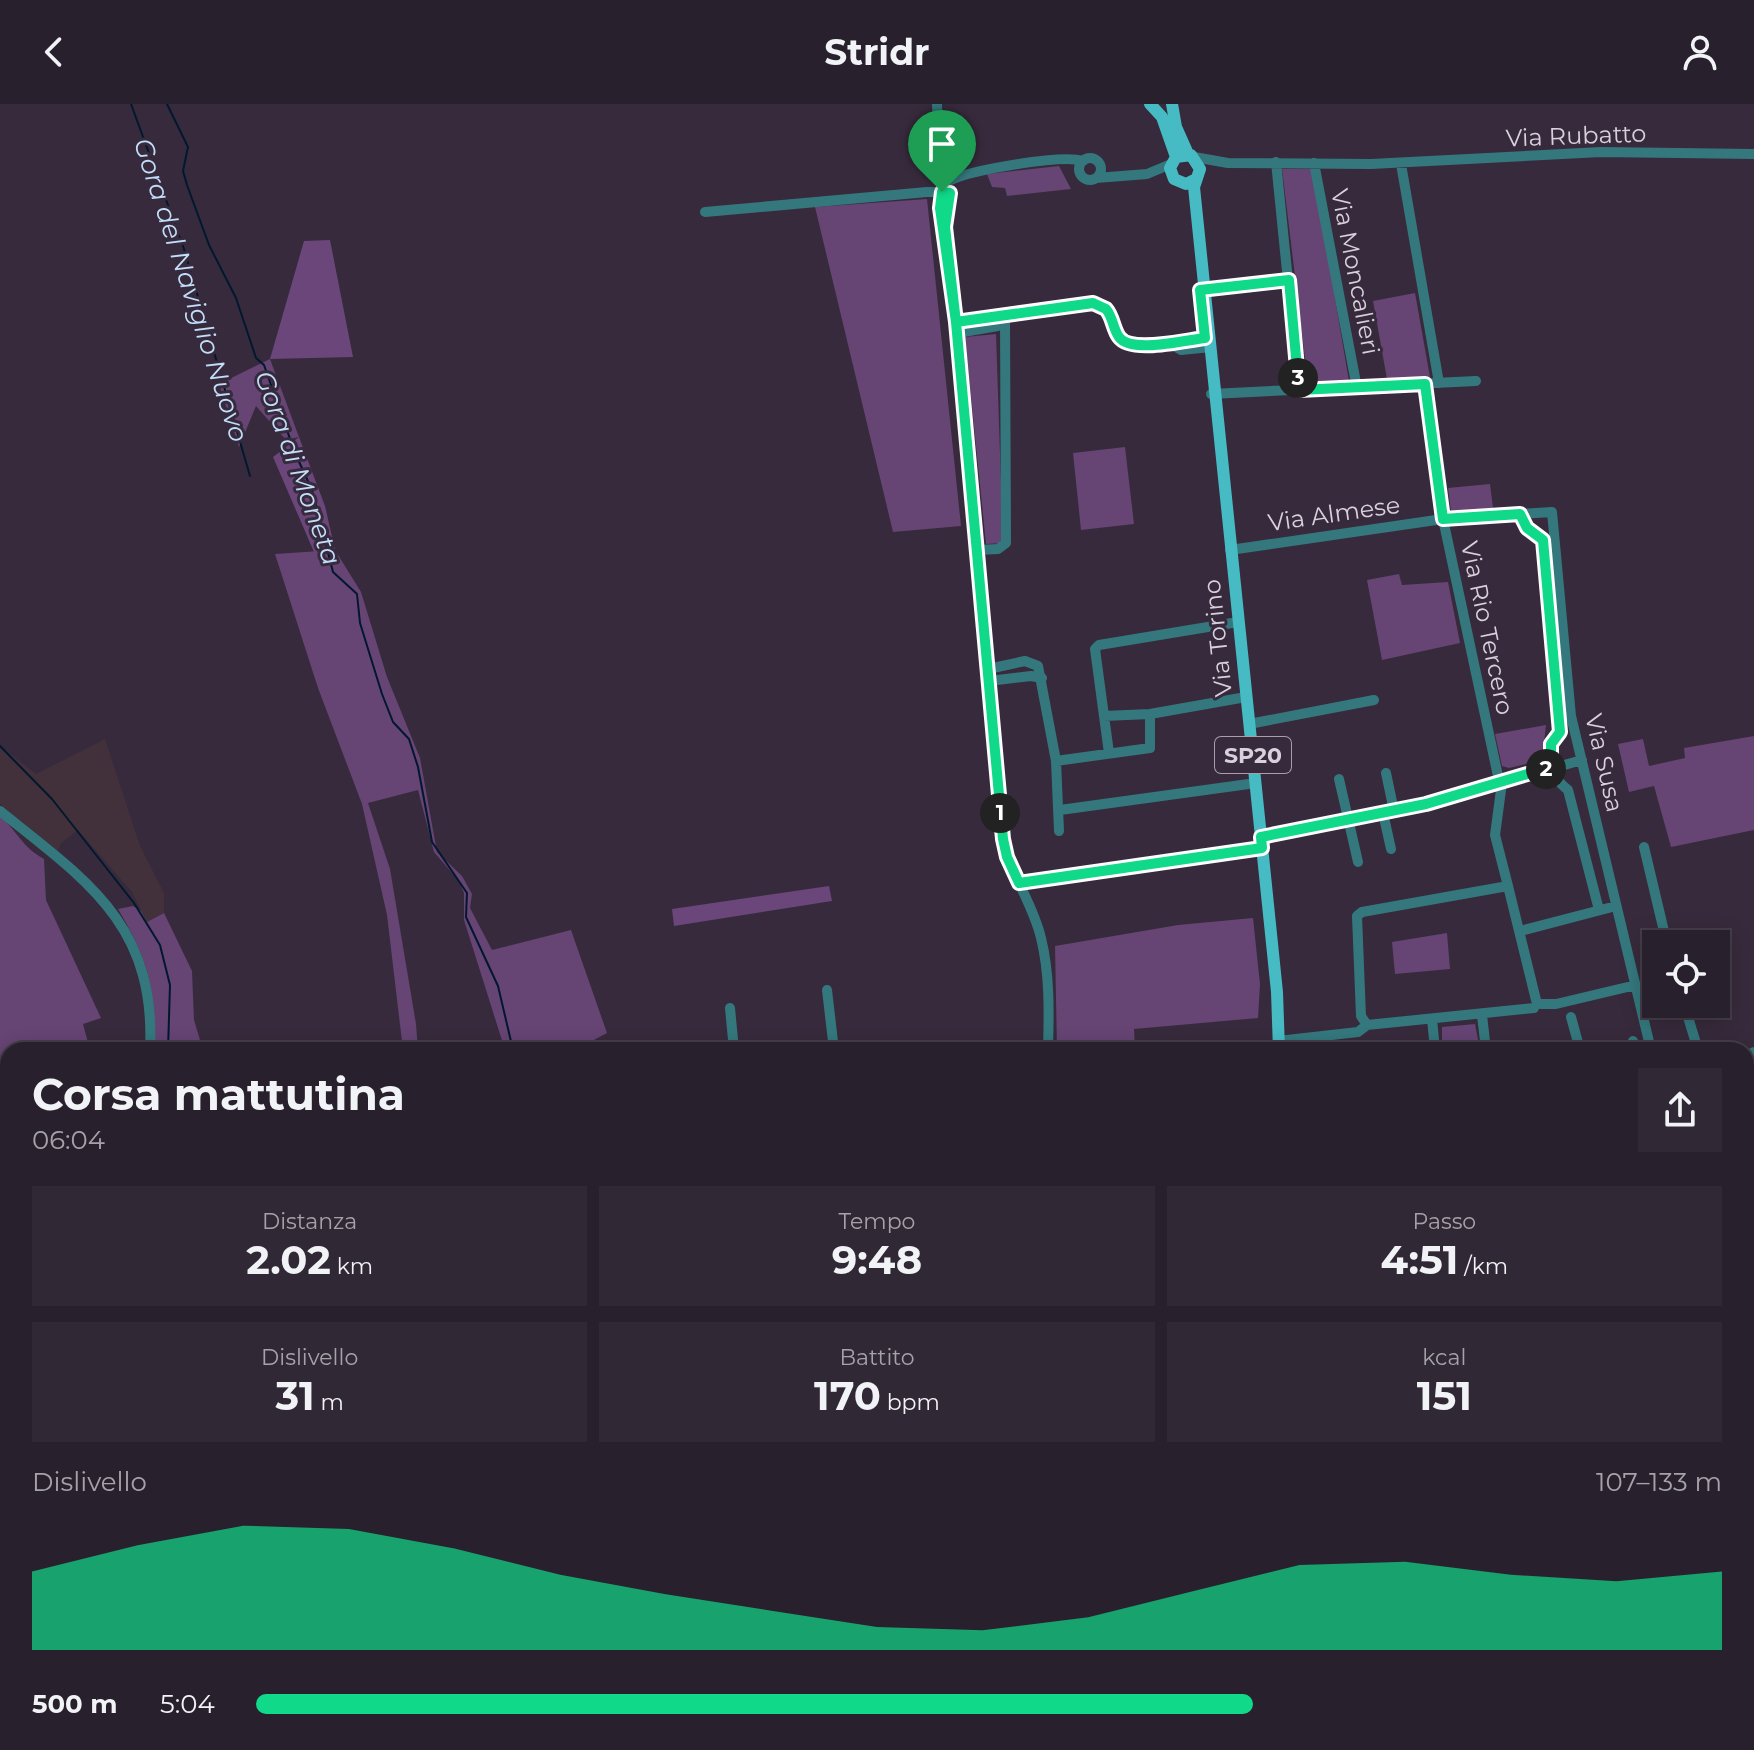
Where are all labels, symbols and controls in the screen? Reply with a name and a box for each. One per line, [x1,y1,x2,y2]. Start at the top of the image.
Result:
icon: back [32,30,76,74]
text: Stridr [824,30,930,74]
icon: person [1678,30,1722,74]
pin [908,110,976,192]
street label: Via Rubatto [1505,119,1647,152]
icon: arrive [920,122,964,166]
water label: Gora del Naviglio Nuovo [127,134,255,446]
street label: Via Moncalieri [1325,186,1386,357]
pin: 3 [1278,358,1318,398]
text: 3 [1291,364,1305,391]
water label: Gora di Moneta [248,366,348,570]
street label: Via Almese [1266,490,1402,537]
street label: Via Rio Tercero [1455,538,1520,717]
street label: Via Torino [1197,578,1238,698]
street label: Via Susa [1579,711,1630,815]
road number: SP20 [1215,737,1291,773]
pin: 2 [1526,749,1566,789]
text: 2 [1540,755,1552,782]
pin: 1 [980,793,1020,833]
text: 1 [996,799,1004,826]
map controls [1642,930,1730,1018]
button: locate [1642,930,1730,1018]
text: Corsa mattutina [32,1067,405,1121]
button: share [1638,1068,1722,1152]
text: 06:04 [32,1124,105,1156]
text: Distanza [262,1208,357,1235]
text: Tempo [839,1208,915,1235]
text: Passo [1412,1208,1476,1235]
text: 2.02 [246,1235,331,1284]
text: 9:48 [832,1235,922,1284]
text: 4:51 [1381,1235,1458,1284]
text: km [331,1253,373,1280]
text: /km [1458,1253,1508,1280]
text: Dislivello [261,1344,358,1371]
text: Battito [839,1344,915,1371]
text: kcal [1422,1344,1466,1371]
text: 31 [275,1371,315,1420]
text: 170 [814,1371,881,1420]
text: 151 [1417,1371,1472,1420]
text: m [315,1389,344,1416]
text: bpm [881,1389,940,1416]
text: Dislivello [32,1466,147,1498]
text: 107–133 m [1596,1466,1722,1498]
text: 500 m [32,1688,117,1720]
text: 5:04 [160,1688,215,1720]

